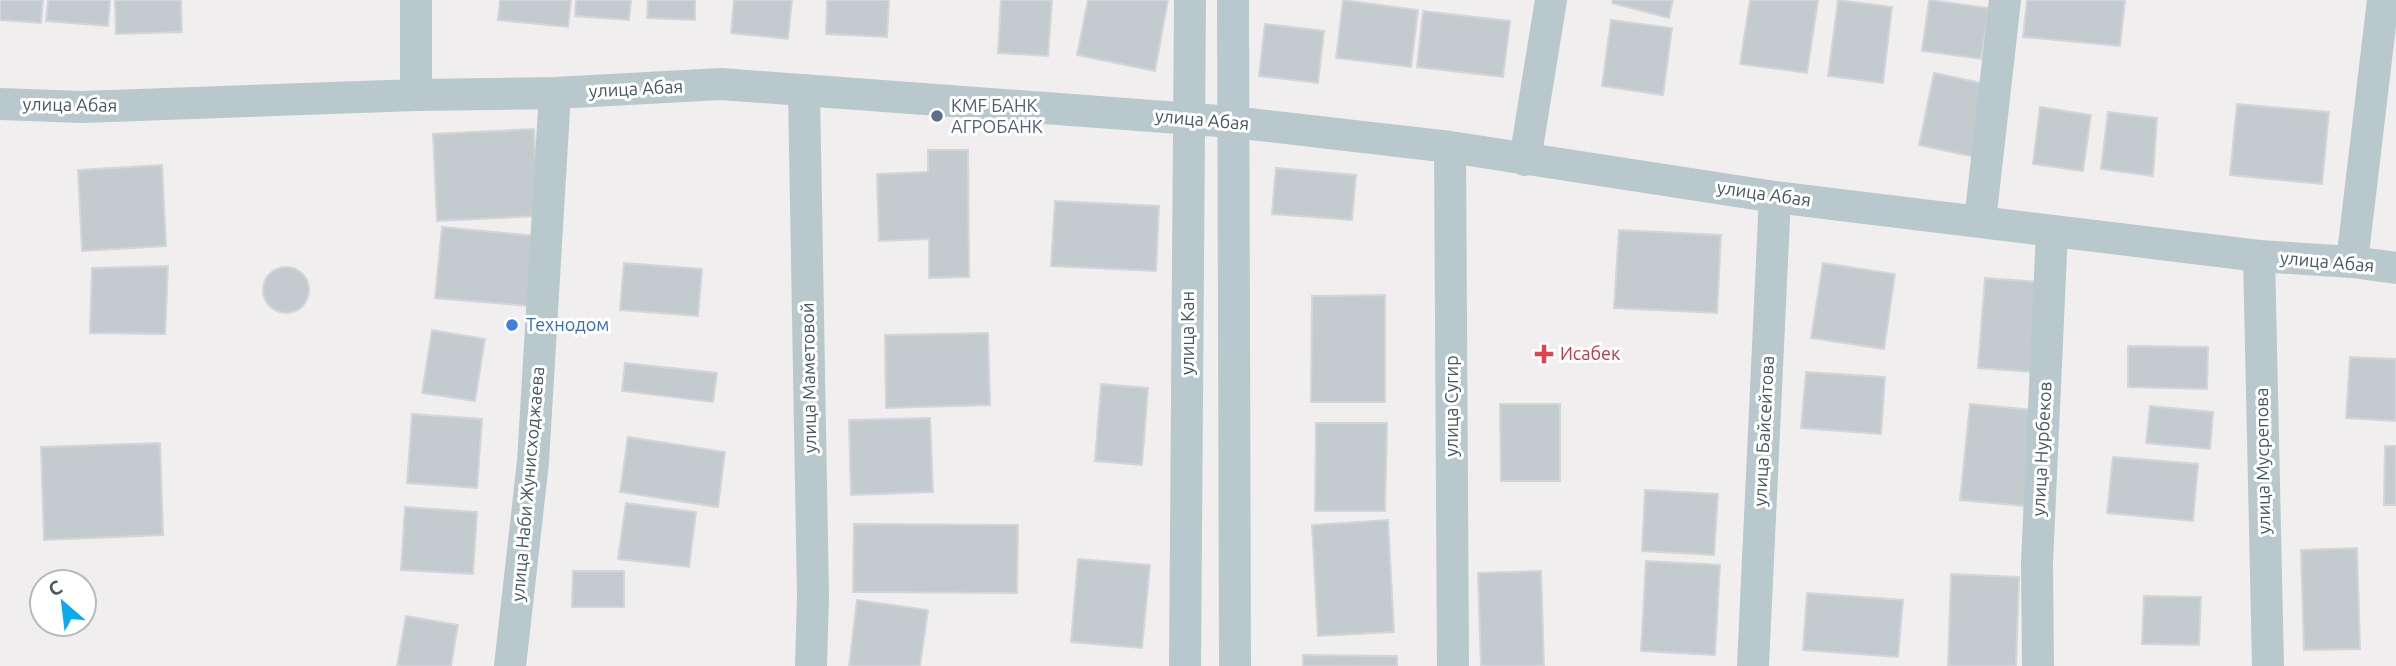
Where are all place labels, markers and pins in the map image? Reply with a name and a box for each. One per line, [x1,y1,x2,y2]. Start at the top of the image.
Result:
place label: KMF БАНК АГРОБАНК [951,95,1043,136]
marker: KMF БАНК АГРОБАНК [929,108,945,124]
place label: Технодом [526,314,609,334]
marker: Технодом [504,317,520,333]
place label: Иcабек [1560,343,1620,363]
marker: Иcабек [1534,344,1554,364]

